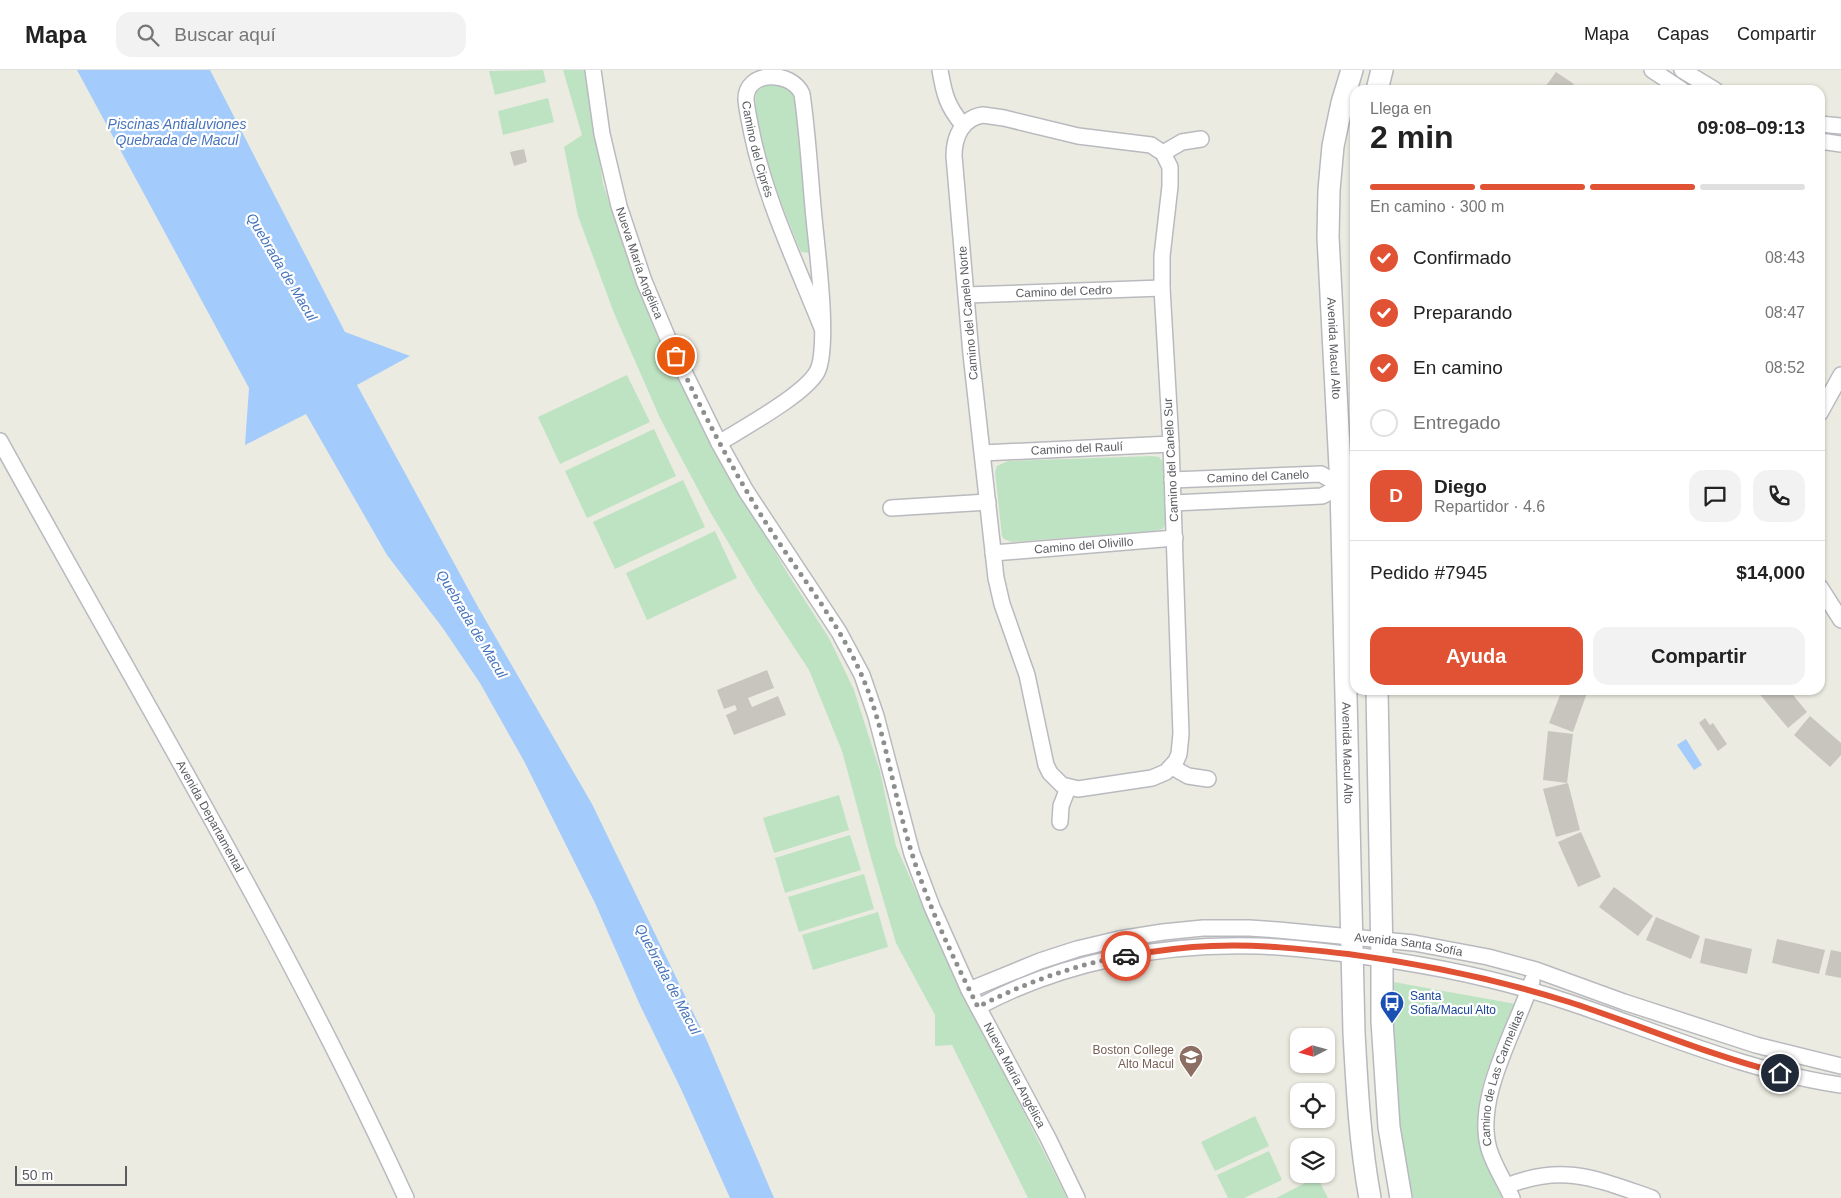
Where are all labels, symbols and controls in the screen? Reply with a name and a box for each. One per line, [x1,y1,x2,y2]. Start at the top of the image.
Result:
search box [116,12,466,57]
text: Mapa [25,21,86,48]
icon: search [134,21,162,49]
text: Buscar aquí [174,24,276,45]
text: Mapa [1584,24,1629,44]
text: Capas [1657,24,1709,44]
text: Compartir [1737,24,1816,44]
street label: Camino del Ciprés [739,100,776,199]
text: Llega en [1370,100,1431,117]
water label: Piscinas Antialuviones Quebrada de Macul [108,116,246,148]
text: 09:08–09:13 [1697,117,1805,138]
text: 2 min [1370,119,1454,155]
text: En camino · 300 m [1370,198,1504,215]
street label: Nueva María Angélica [613,205,666,321]
water label: Quebrada de Macul [243,210,321,325]
icon: check [1370,244,1398,272]
street label: Camino del Canelo Norte [955,245,981,381]
text: Confirmado [1413,247,1511,268]
text: 08:43 [1765,249,1805,266]
street label: Camino del Cedro [1015,283,1113,300]
street label: Avenida Macul Alto [1324,297,1343,400]
icon: check [1370,299,1398,327]
text: Preparando [1413,302,1512,323]
text: 08:47 [1765,304,1805,321]
pin [655,335,697,377]
icon: bag [662,342,690,370]
icon: check [1370,354,1398,382]
text: En camino [1413,357,1503,378]
text: 08:52 [1765,359,1805,376]
street label: Camino del Canelo Sur [1161,398,1181,522]
text: Entregado [1413,412,1501,433]
street label: Camino del Raulí [1031,439,1124,458]
street label: Camino del Canelo [1207,467,1310,486]
button: chat [1689,470,1741,522]
button: phone [1753,470,1805,522]
text: Diego [1434,476,1487,497]
text: D [1389,485,1403,506]
text: Repartidor · 4.6 [1434,498,1545,515]
street label: Camino del Olivillo [1034,534,1134,557]
text: Pedido #7945 [1370,562,1487,583]
text: $14,000 [1736,562,1805,583]
water label: Quebrada de Macul [433,567,511,682]
button: Ayuda [1370,627,1583,685]
button: Compartir [1593,627,1805,685]
street label: Avenida Macul Alto [1339,702,1356,804]
street label: Avenida Departamental [173,758,246,875]
water label: Quebrada de Macul [632,921,704,1038]
street label: Avenida Santa Sofía [1354,930,1464,959]
courier [1101,931,1151,981]
icon: car [1112,942,1140,970]
place label: Santa Sofia/Macul Alto [1410,989,1496,1017]
bus stop icon: Santa Sofia/Macul Alto [1379,990,1405,1024]
street label: Camino de Las Carmelitas [1479,1008,1527,1147]
street label: Nueva María Angélica [981,1020,1048,1131]
north arrow [1290,1028,1335,1072]
map controls [1290,1028,1335,1183]
place label: Boston College Alto Macul [1093,1043,1174,1071]
school or university icon: Boston College Alto Macul [1178,1044,1204,1078]
pin [1759,1052,1801,1094]
icon: home [1766,1059,1794,1087]
button: locate [1290,1083,1335,1128]
button: layers [1290,1138,1335,1183]
scale bar [15,1163,128,1186]
text: 50 m [22,1167,53,1183]

